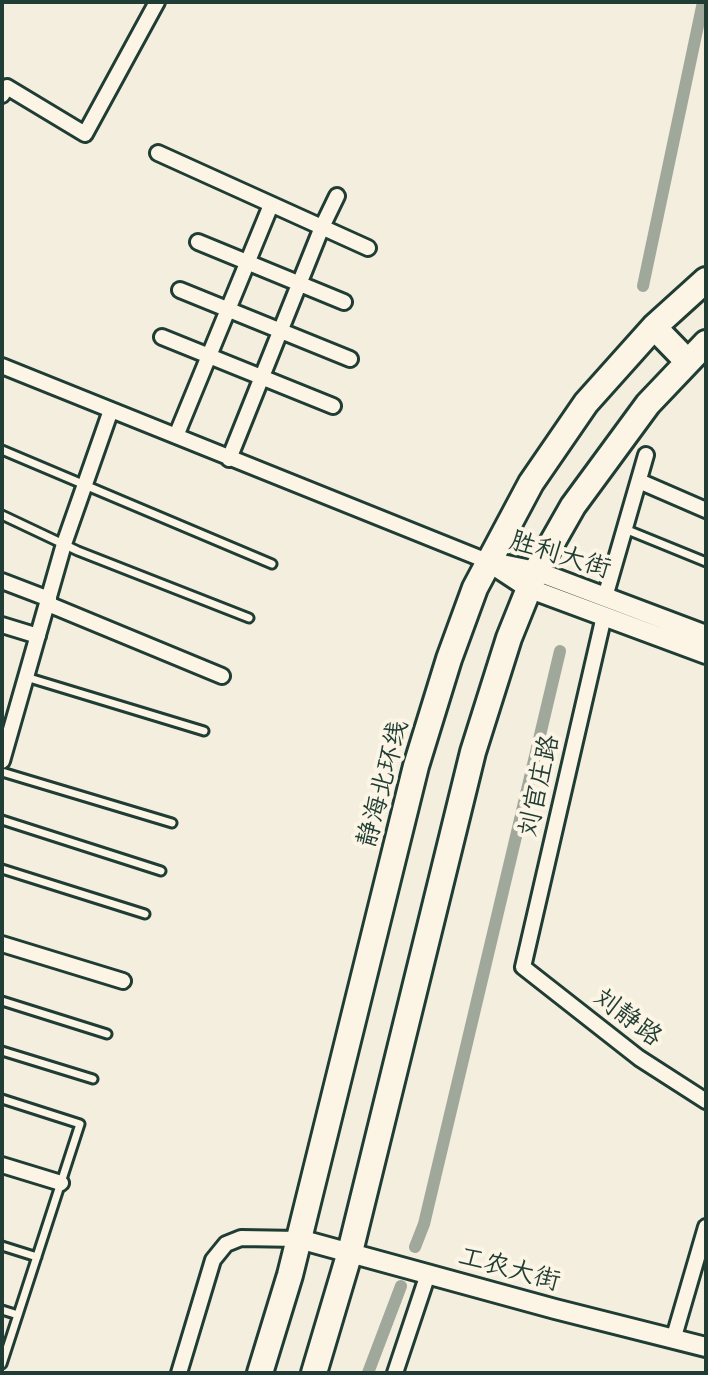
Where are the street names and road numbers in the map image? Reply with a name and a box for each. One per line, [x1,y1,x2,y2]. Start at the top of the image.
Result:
street label: 胜利大街 [506,526,614,586]
street label: 静海北环线 [352,717,416,851]
street label: 刘官庄路 [513,732,567,840]
street label: 刘静路 [586,982,668,1054]
street label: 工农大街 [455,1241,563,1299]

